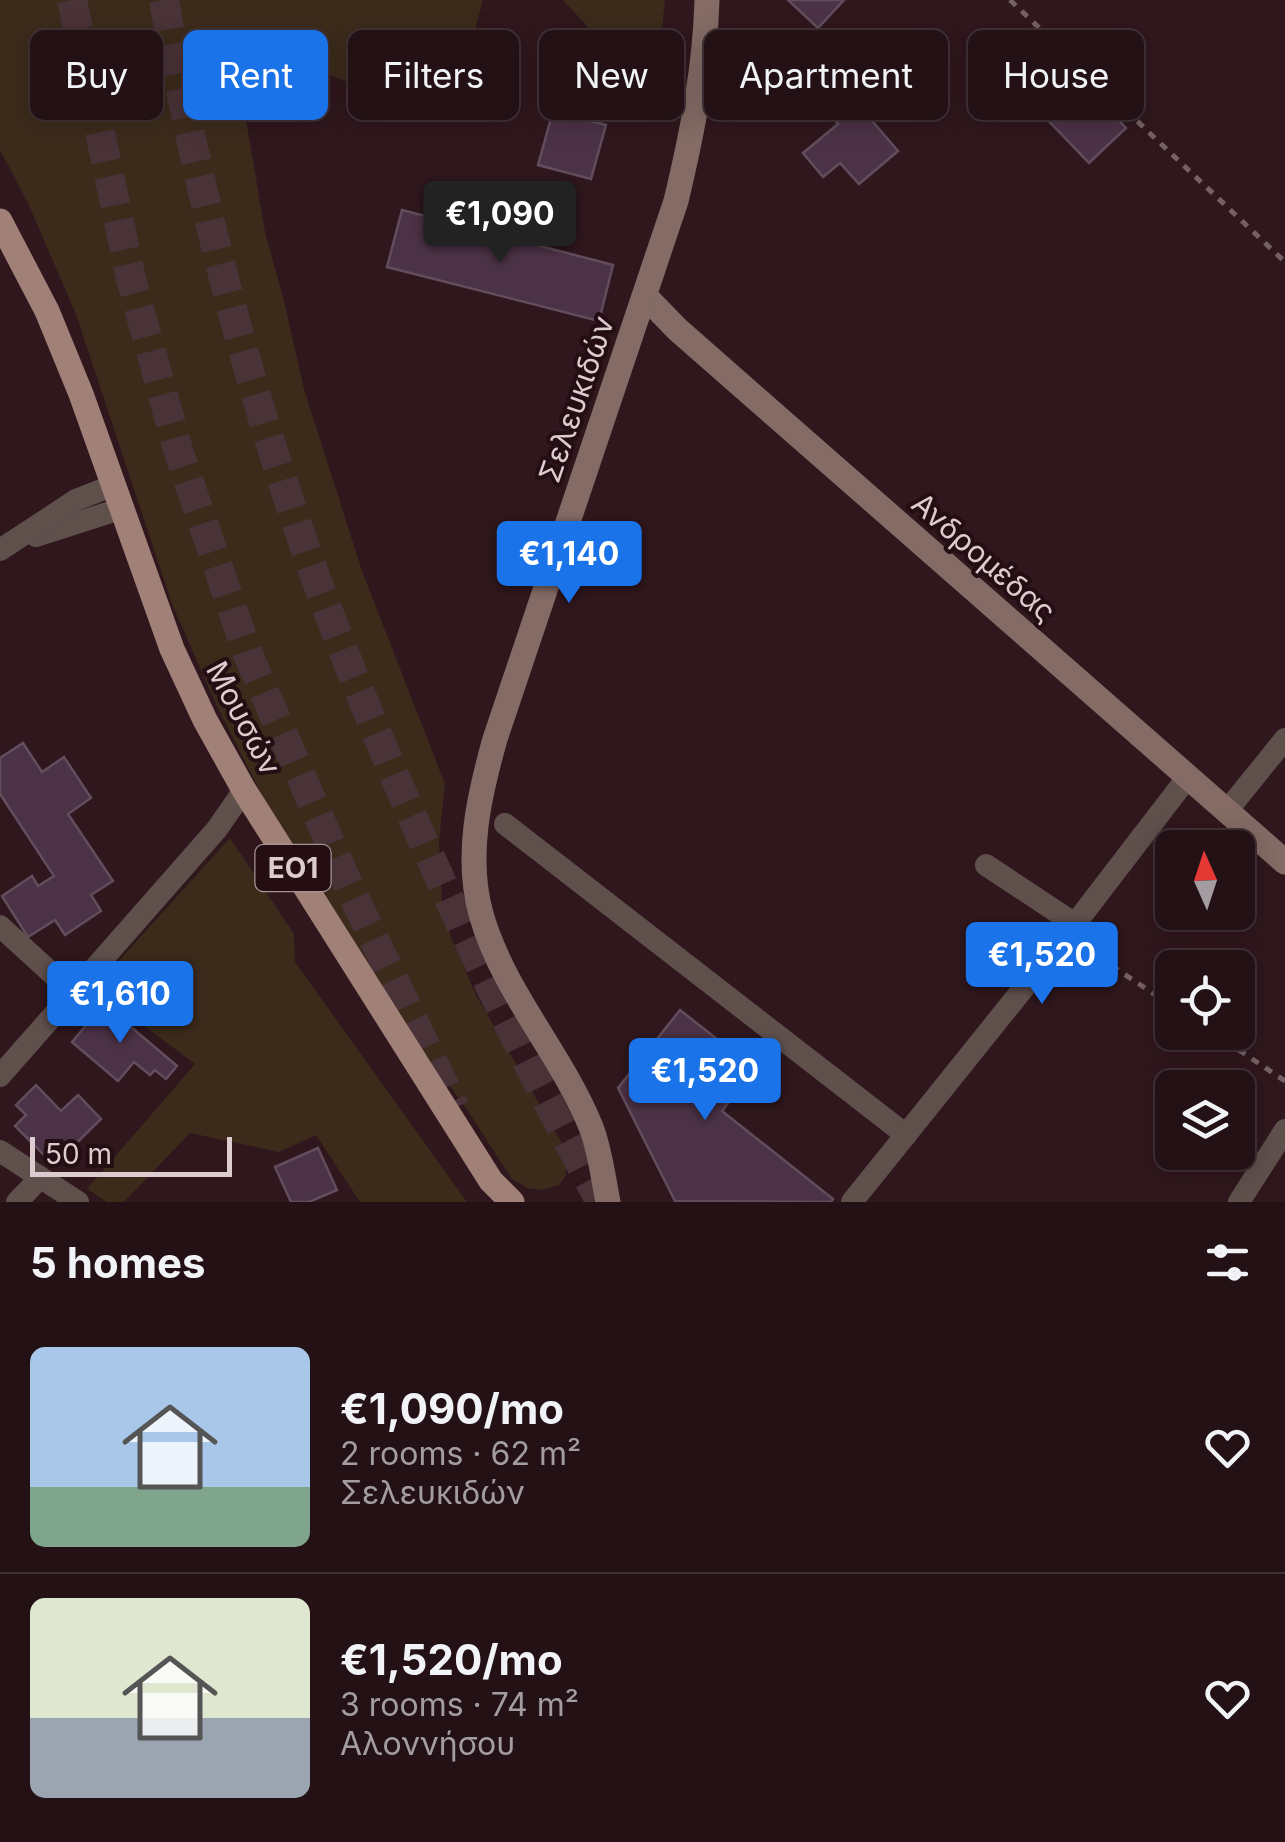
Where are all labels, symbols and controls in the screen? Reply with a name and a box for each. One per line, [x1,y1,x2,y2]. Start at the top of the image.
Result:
chip: Buy [30,30,163,120]
chip: Rent [183,30,328,120]
chip: Filters [348,30,519,120]
chip: New [539,30,684,120]
chip: Apartment [704,30,948,120]
chip: House [968,30,1144,120]
pin: €1,090 [419,181,581,266]
text: €1,090 [445,194,555,233]
street label: Σελευκιδών [531,311,621,487]
street label: Ανδρομέδας [905,485,1063,629]
pin: €1,140 [488,521,650,606]
text: €1,140 [519,534,619,573]
street label: Μουσών [199,655,289,781]
north arrow [1155,830,1255,930]
map controls [1155,830,1255,1170]
road number: ΕΟ1 [256,845,330,891]
pin: €1,520 [961,922,1123,1007]
text: €1,520 [988,935,1096,974]
button: locate [1155,950,1255,1050]
pin: €1,610 [39,961,201,1046]
text: €1,610 [69,974,171,1013]
pin: €1,520 [624,1038,786,1123]
text: €1,520 [651,1051,759,1090]
button: layers [1155,1070,1255,1170]
scale bar [30,1132,232,1176]
text: 50 m [45,1137,112,1171]
icon: filters [1200,1235,1255,1290]
text: 5 homes [30,1237,206,1288]
text: €1,090/mo [340,1383,564,1434]
icon: home [110,1387,230,1507]
icon: heart [1200,1420,1255,1475]
text: 2 rooms · 62 m² [340,1434,581,1473]
text: Σελευκιδών [340,1473,525,1512]
text: €1,520/mo [340,1634,563,1685]
icon: home [110,1638,230,1758]
icon: heart [1200,1671,1255,1726]
text: 3 rooms · 74 m² [340,1685,579,1724]
text: Αλοννήσου [340,1724,515,1763]

